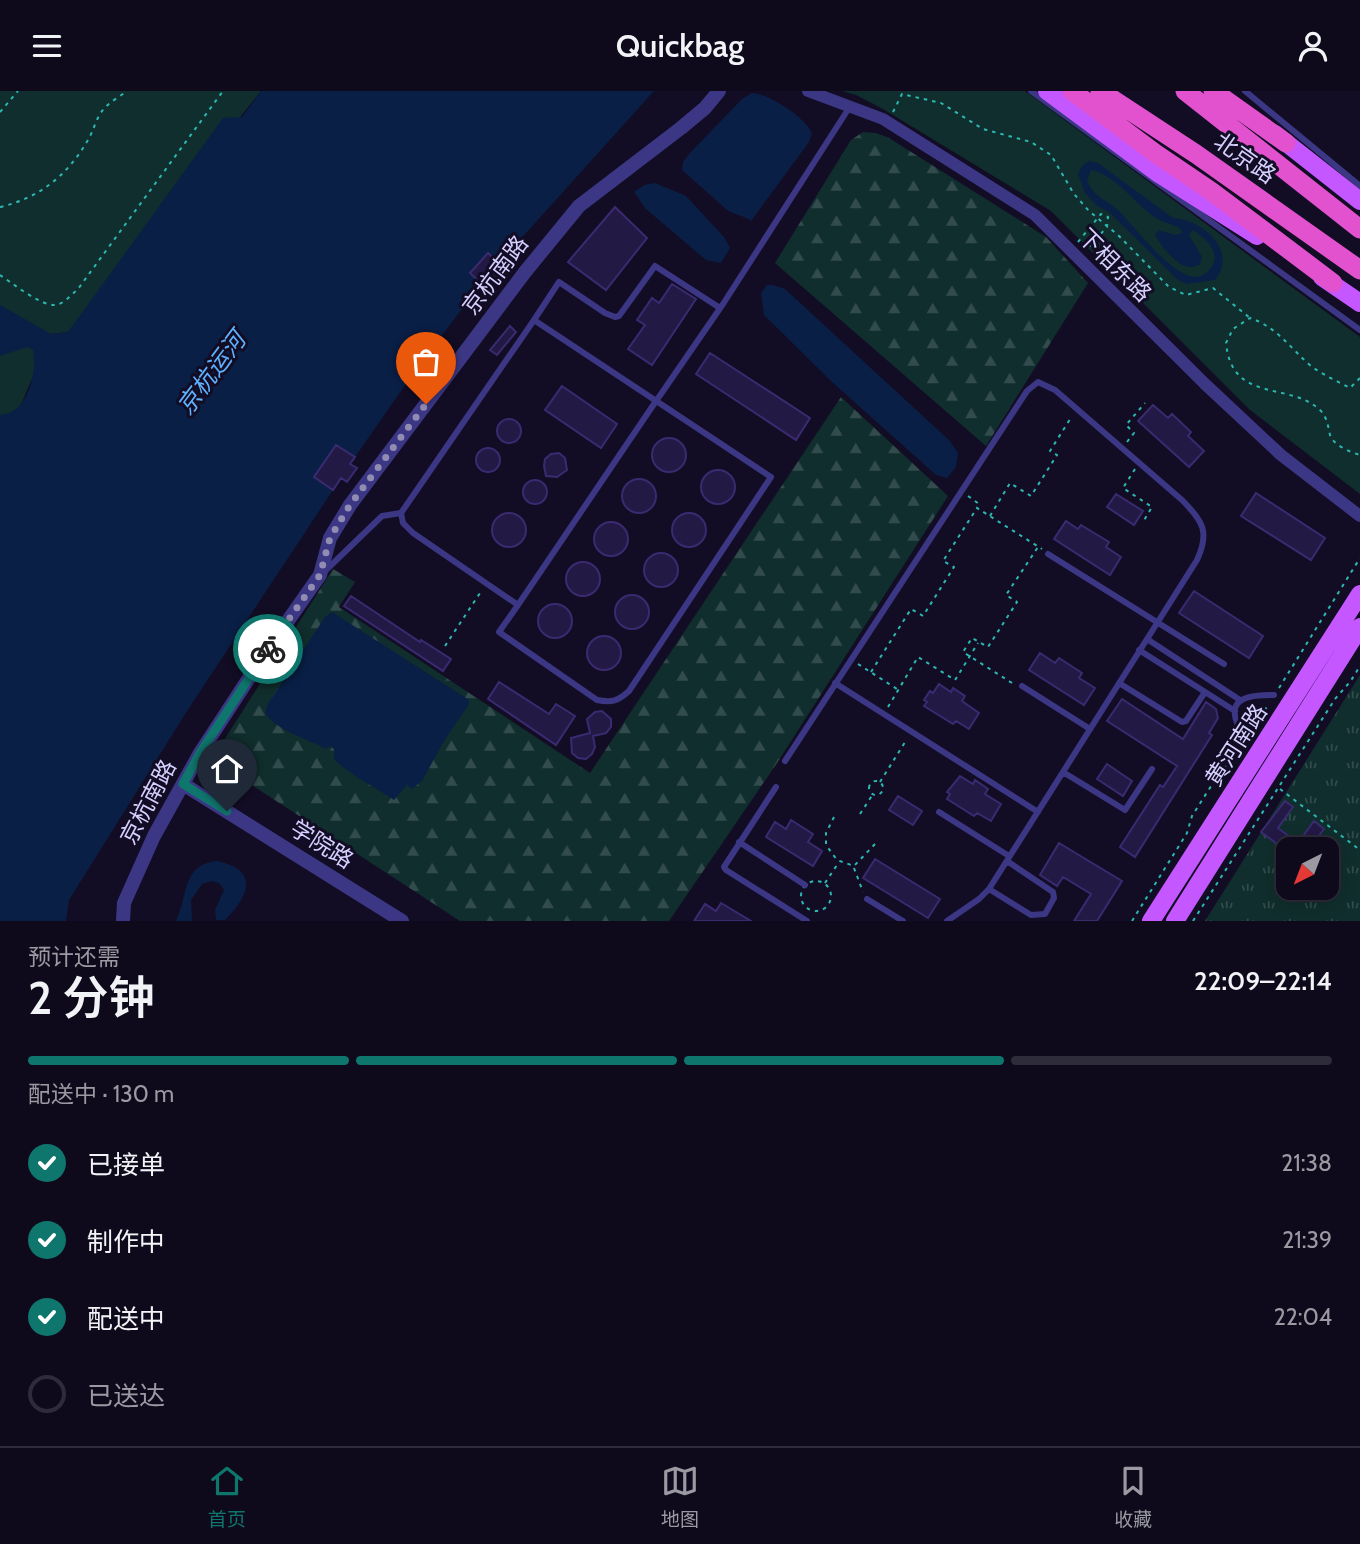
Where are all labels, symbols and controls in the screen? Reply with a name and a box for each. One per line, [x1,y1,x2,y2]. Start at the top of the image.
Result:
text: Quickbag [616,26,744,65]
icon: menu [28,27,66,65]
icon: person [1294,27,1332,65]
street label: 北京路 [1209,127,1281,189]
street label: 下相东路 [1073,223,1157,307]
street label: 京杭南路 [456,230,534,320]
water label: 京杭运河 [171,323,254,420]
pin [396,332,456,404]
icon: bag [407,343,445,381]
courier [233,614,303,684]
icon: bike [249,630,287,668]
street label: 黄河南路 [1199,699,1273,791]
pin [197,739,257,811]
icon: home [208,750,246,788]
street label: 京杭南路 [114,755,182,849]
street label: 学院路 [285,814,359,874]
north arrow [1276,837,1339,899]
map controls [1276,837,1339,900]
text: 预计还需 [28,943,120,971]
text: 22:09–22:14 [1194,965,1332,997]
text: 2 分钟 [28,970,155,1026]
text: 配送中 · 130 m [28,1080,174,1108]
icon: check [28,1144,66,1182]
text: 已接单 [87,1149,165,1181]
text: 21:38 [1281,1149,1332,1177]
icon: check [28,1221,66,1259]
text: 制作中 [87,1226,165,1258]
text: 21:39 [1282,1226,1332,1254]
icon: check [28,1298,66,1336]
text: 配送中 [87,1303,165,1335]
text: 22:04 [1274,1303,1332,1331]
text: 已送达 [87,1380,165,1412]
tab: 首页 [208,1462,246,1531]
tab: 地图 [661,1462,699,1531]
tab: 收藏 [1114,1462,1152,1531]

